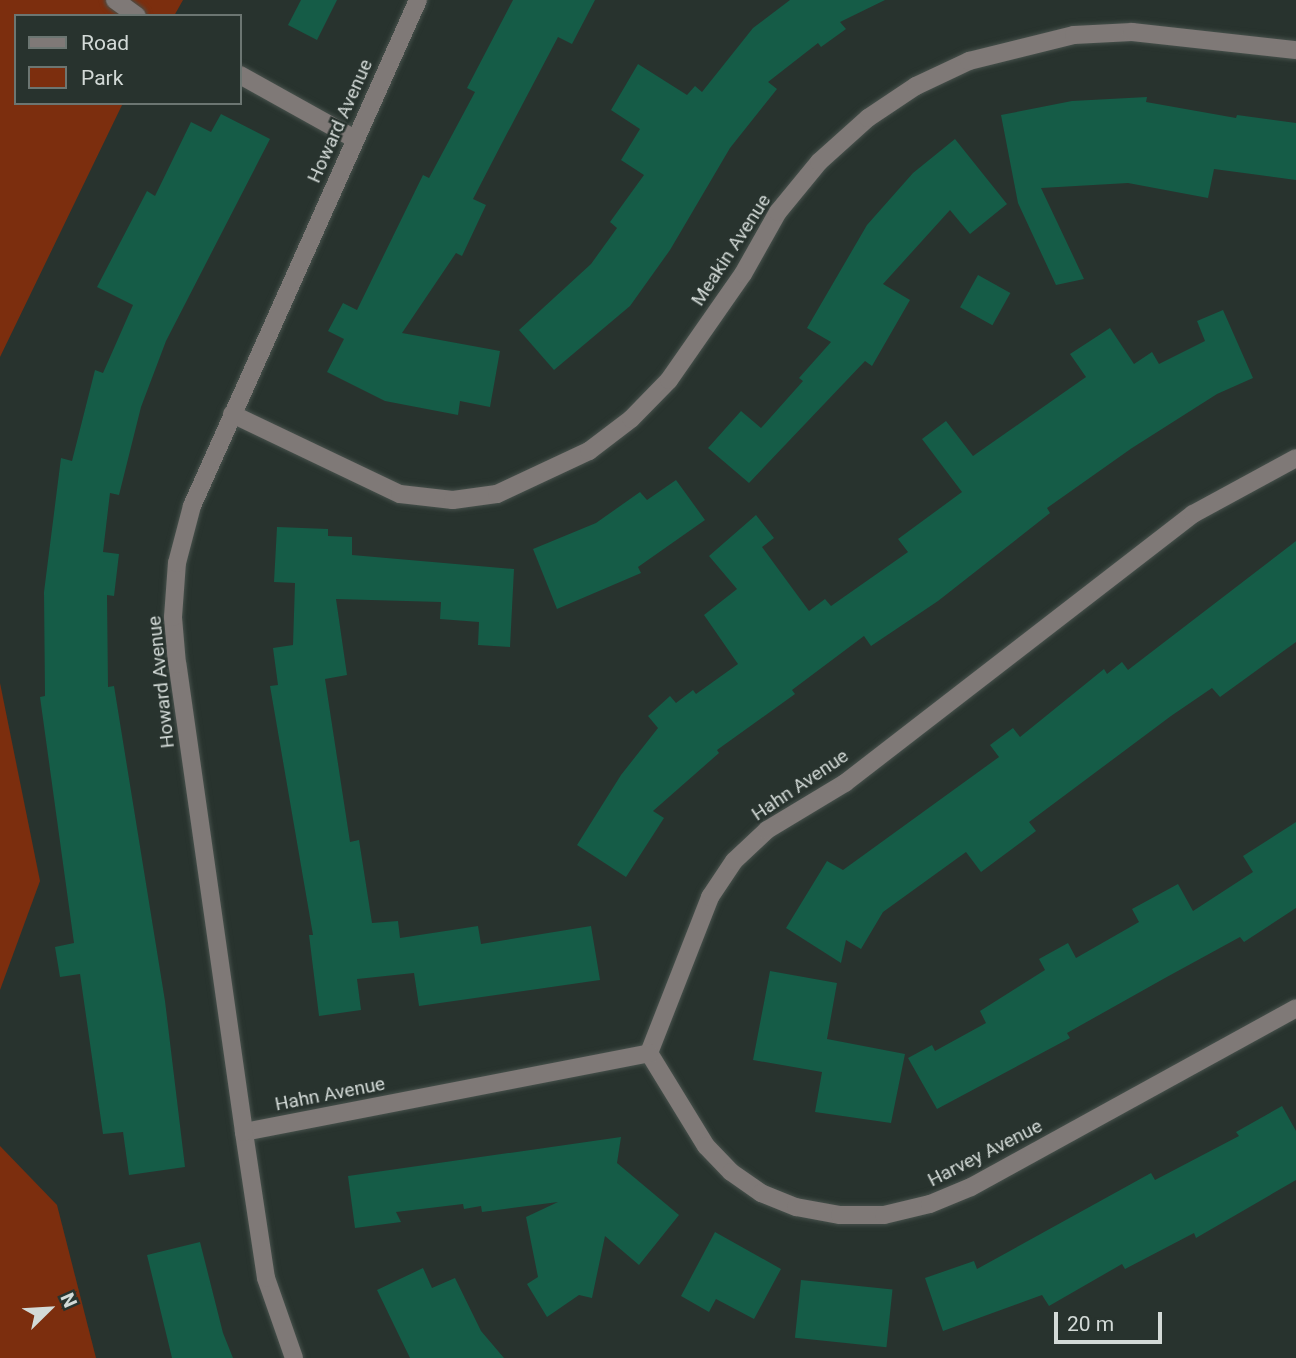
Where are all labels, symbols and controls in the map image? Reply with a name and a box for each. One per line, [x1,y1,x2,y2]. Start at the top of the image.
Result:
legend [14,14,242,105]
text: Road [81,31,129,55]
street label: Howard Avenue [303,56,377,186]
text: Park [81,66,123,90]
street label: Meakin Avenue [686,190,776,310]
street label: Howard Avenue [143,615,179,749]
street label: Hahn Avenue [747,744,853,826]
street label: Hahn Avenue [273,1072,387,1116]
street label: Harvey Avenue [924,1114,1046,1192]
north arrow [14,1274,84,1344]
text: N [55,1289,82,1311]
scale bar [1058,1298,1166,1342]
text: 20 m [1067,1312,1114,1336]

